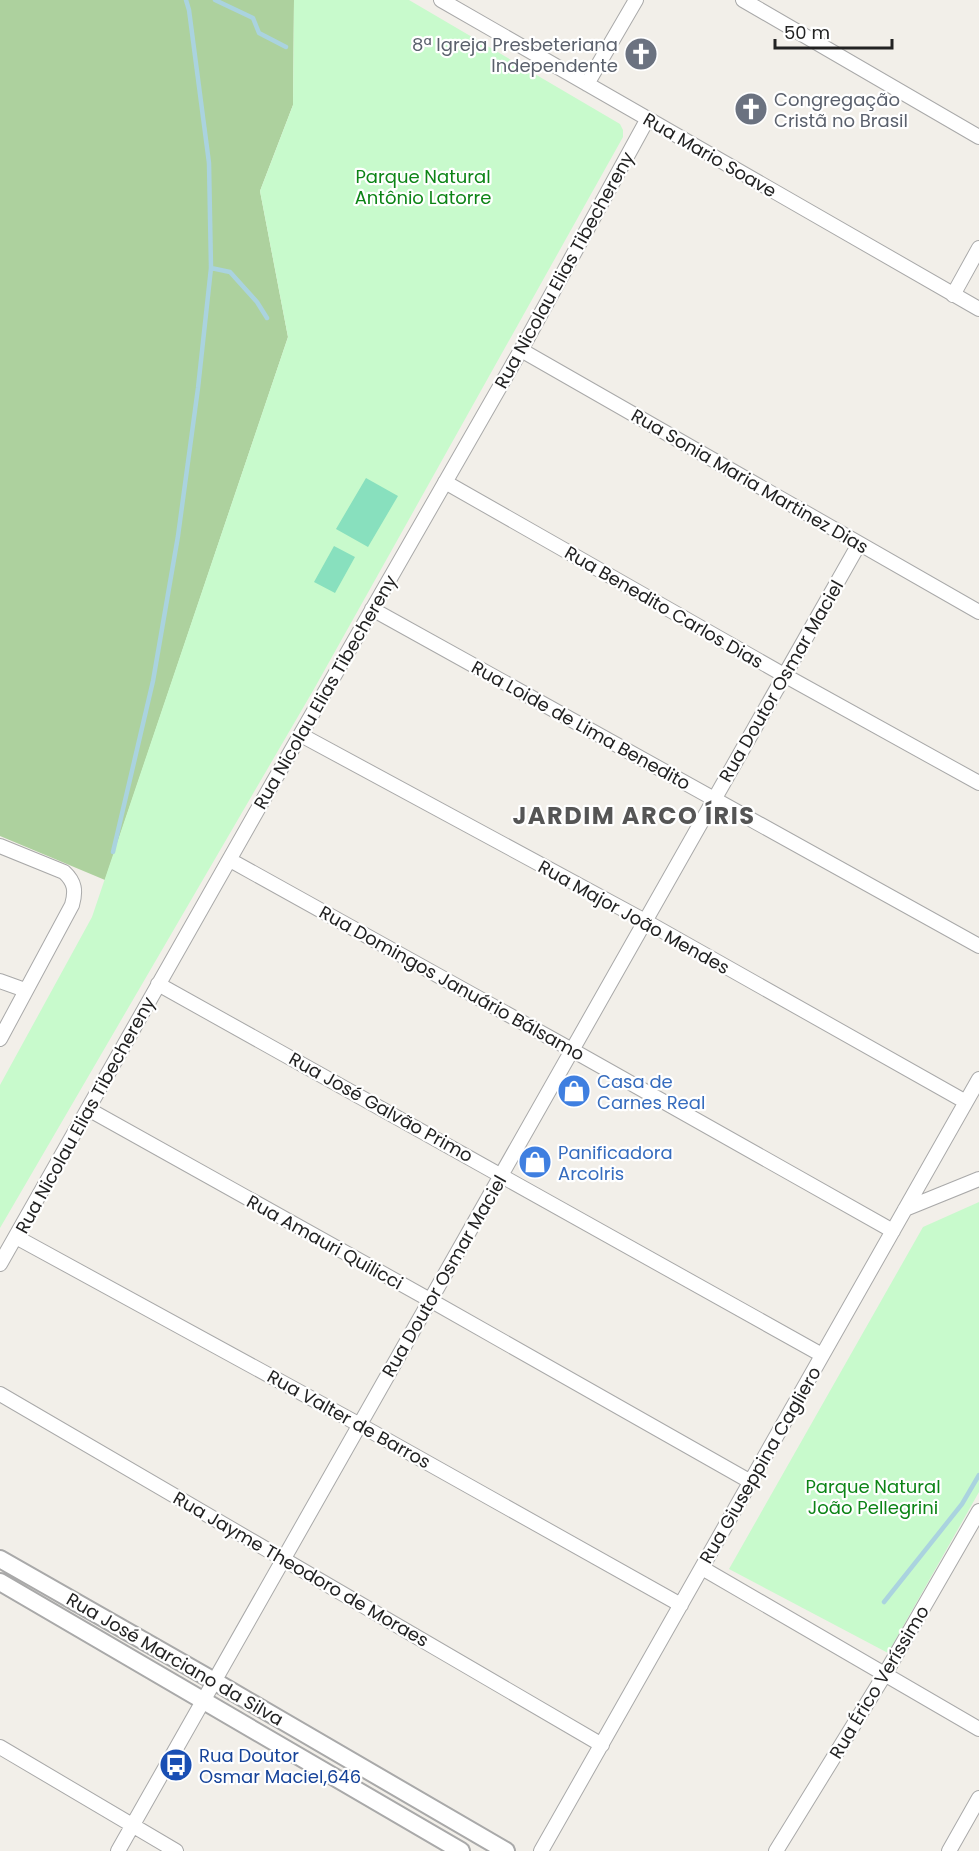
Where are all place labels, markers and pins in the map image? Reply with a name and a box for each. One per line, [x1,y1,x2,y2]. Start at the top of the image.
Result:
place label: 8ª Igreja Presbeteriana Independente [412,32,618,78]
church icon: 8ª Igreja Presbeteriana Independente [623,36,659,72]
place label: Congregação Cristã no Brasil [774,87,908,133]
church icon: Congregação Cristã no Brasil [733,91,769,127]
place label: Casa de Carnes Real [597,1069,705,1115]
shop icon: Casa de Carnes Real [556,1073,592,1109]
place label: Panificadora ArcoIris [558,1140,673,1186]
shop icon: Panificadora ArcoIris [517,1144,553,1180]
place label: Rua Doutor Osmar Maciel,646 [199,1743,361,1789]
bus stop icon: Rua Doutor Osmar Maciel,646 [158,1747,194,1783]

